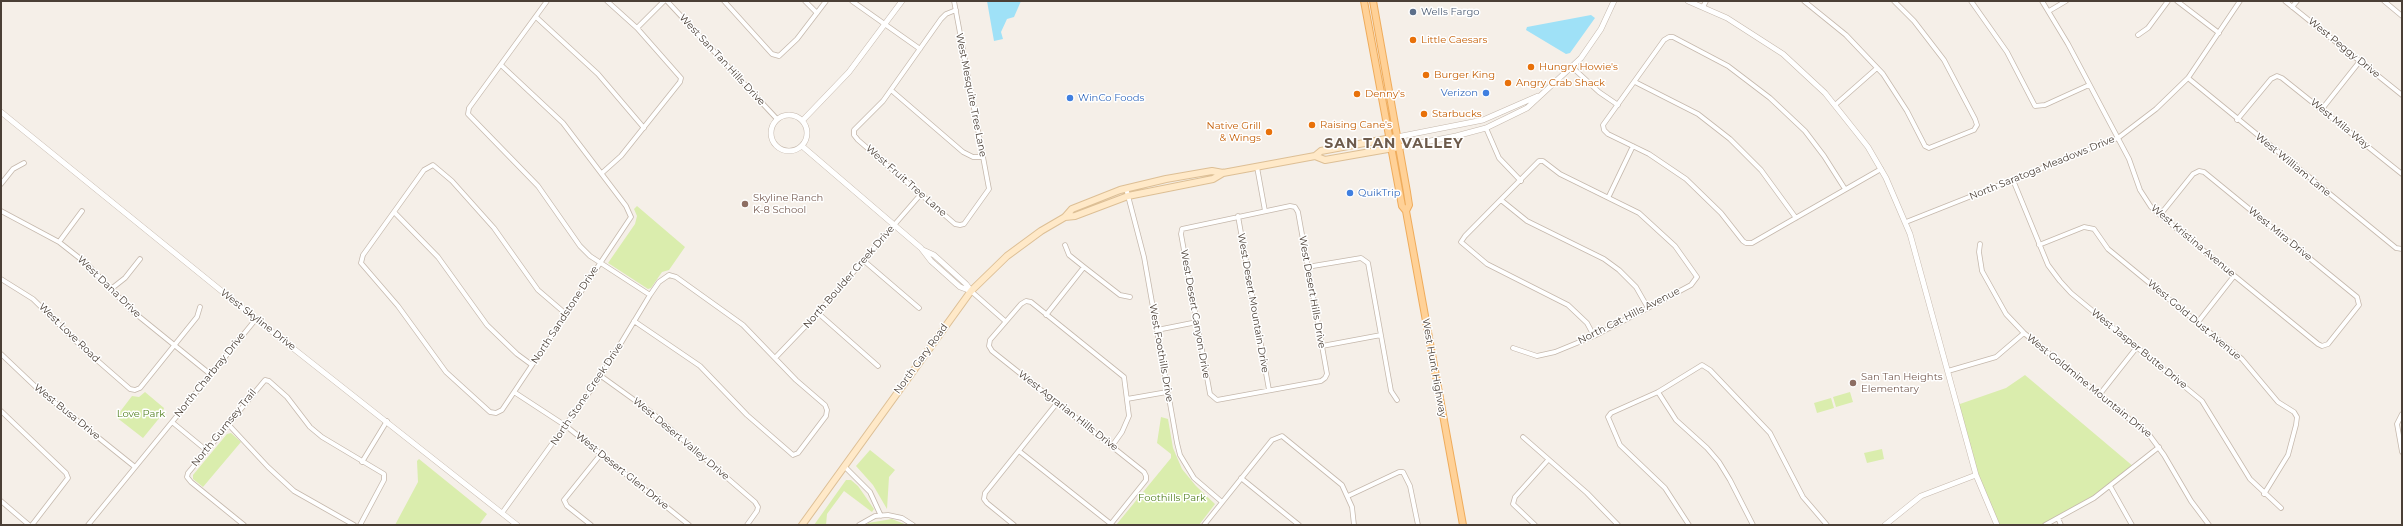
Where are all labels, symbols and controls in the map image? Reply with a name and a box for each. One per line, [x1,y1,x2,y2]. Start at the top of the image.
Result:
place label: Wells Fargo [1421,6,1480,18]
marker: Wells Fargo [1408,7,1418,17]
street label: West San Tan Hills Drive [677,12,767,108]
street label: West Peggy Drive [2306,15,2382,81]
street label: West Mesquite Tree Lane [953,32,989,158]
place label: Little Caesars [1421,34,1487,46]
marker: Little Caesars [1408,35,1418,45]
place label: Hungry Howie's [1539,61,1618,73]
marker: Hungry Howie's [1526,62,1536,72]
place label: Burger King [1434,69,1495,81]
marker: Burger King [1421,70,1431,80]
place label: Angry Crab Shack [1516,77,1605,89]
marker: Angry Crab Shack [1503,78,1513,88]
place label: Verizon [1441,87,1478,99]
place label: Denny's [1365,88,1405,100]
marker: Verizon [1481,88,1491,98]
marker: Denny's [1352,89,1362,99]
place label: WinCo Foods [1078,92,1144,104]
marker: WinCo Foods [1065,93,1075,103]
street label: West Mila Way [2308,96,2372,152]
place label: Starbucks [1432,108,1482,120]
marker: Starbucks [1419,109,1429,119]
place label: Raising Cane's [1320,119,1392,131]
place label: Native Grill & Wings [1207,120,1261,144]
marker: Raising Cane's [1307,120,1317,130]
marker: Native Grill & Wings [1264,127,1274,137]
street label: West William Lane [2253,131,2333,199]
street label: North Saratoga Meadows Drive [1968,133,2116,203]
district label: SAN TAN VALLEY [1324,136,1464,152]
street label: West Fruit Tree Lane [863,143,949,219]
place label: QuikTrip [1358,187,1400,199]
marker: QuikTrip [1345,188,1355,198]
place label: Skyline Ranch K-8 School [753,192,823,216]
marker: Skyline Ranch K-8 School [740,199,750,209]
street label: West Kristina Avenue [2148,202,2238,280]
street label: West Mira Drive [2246,205,2314,263]
street label: North Boulder Creek Drive [801,223,897,331]
street label: West Desert Mountain Drive [1235,232,1271,374]
street label: West Desert Hills Drive [1296,235,1328,349]
street label: West Desert Canyon Drive [1178,249,1212,379]
street label: West Dana Drive [75,254,143,320]
street label: North Sandstone Drive [529,264,601,366]
street label: West Gold Dust Avenue [2145,277,2243,363]
street label: North Cat Hills Avenue [1576,285,1682,347]
street label: West Skyline Drive [218,287,298,353]
street label: West Love Road [36,301,102,365]
street label: West Foothills Drive [1146,303,1176,403]
street label: West Jasper Butte Drive [2088,306,2190,392]
street label: West Hunt Highway [1419,317,1449,419]
street label: North Gary Road [892,322,950,396]
street label: North Charbray Drive [172,330,248,420]
street label: West Goldmine Mountain Drive [2024,332,2154,440]
street label: North Stone Creek Drive [548,340,626,448]
street label: West Agrarian Hills Drive [1016,368,1120,454]
place label: San Tan Heights Elementary [1861,371,1943,394]
marker: San Tan Heights Elementary [1848,378,1858,388]
street label: West Busa Drive [31,382,103,442]
street label: North Gurnsey Trail [189,387,259,469]
street label: West Desert Valley Drive [630,395,732,483]
park label: Love Park [117,408,165,420]
street label: West Desert Glen Drive [573,430,671,512]
park label: Foothills Park [1138,492,1206,504]

